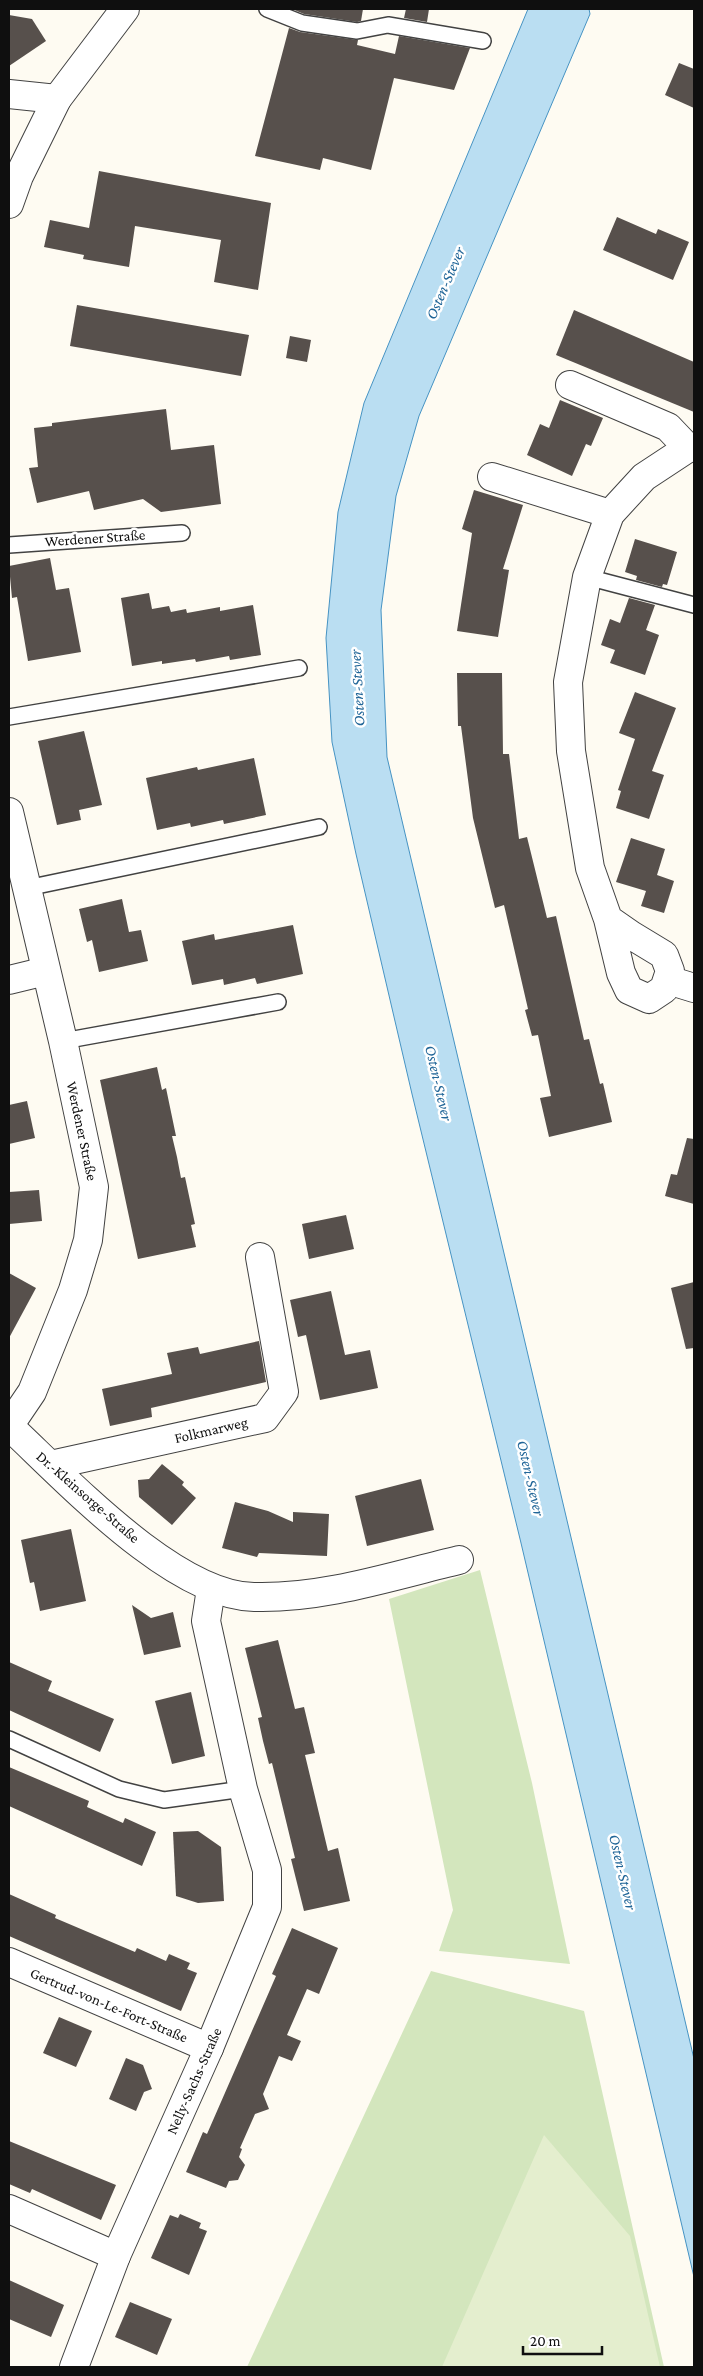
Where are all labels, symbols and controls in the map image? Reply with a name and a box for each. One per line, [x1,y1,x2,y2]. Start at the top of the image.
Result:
water label: Osten-Stever [422,244,468,322]
street label: Werdener Straße [44,526,146,550]
water label: Osten-Stever [346,649,368,727]
water label: Osten-Stever [422,1044,456,1123]
street label: Werdener Straße [64,1080,100,1182]
street label: Folkmarweg [173,1414,249,1447]
water label: Osten-Stever [514,1439,548,1518]
street label: Dr.-Kleinsorge-Straße [33,1448,143,1547]
water label: Osten-Stever [606,1833,640,1912]
street label: Gertrud-von-Le-Fort-Straße [28,1965,191,2046]
street label: Nelly-Sachs-Straße [163,2025,226,2137]
scale bar [523,2324,602,2356]
text: 20 m [530,2333,561,2349]

